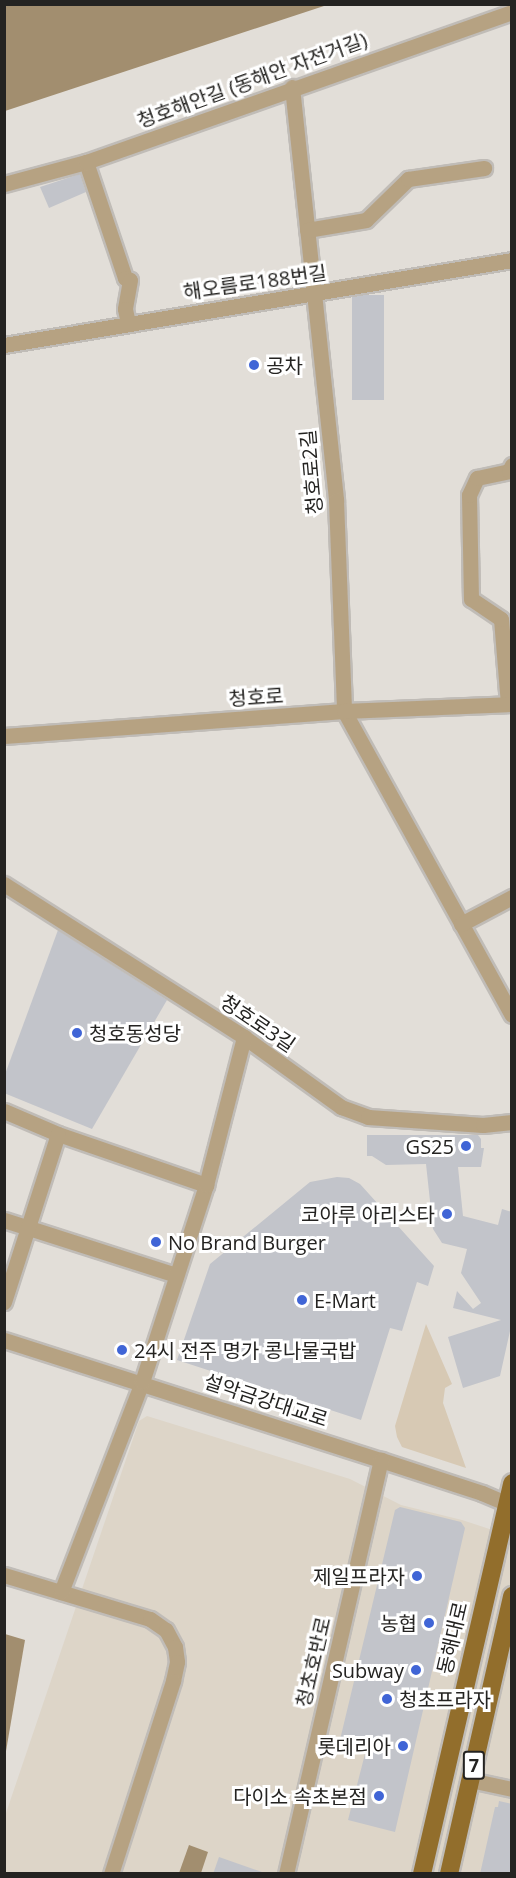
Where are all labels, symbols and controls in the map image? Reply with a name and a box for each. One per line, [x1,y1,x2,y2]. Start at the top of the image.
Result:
street label: 청호해안길 (동해안 자전거길) [134,27,370,133]
street label: 해오름로188번길 [182,260,328,304]
place label: 공차 [266,353,303,377]
marker: 공차 [247,358,261,372]
street label: 청호로2길 [295,429,327,515]
street label: 청호로 [228,683,284,711]
street label: 청호로3길 [216,989,300,1057]
place label: 청호동성당 [89,1021,181,1045]
marker: 청호동성당 [70,1026,84,1040]
place label: GS25 [406,1134,454,1158]
marker: GS25 [459,1139,473,1153]
place label: 코아루 아리스타 [301,1202,435,1226]
marker: 코아루 아리스타 [440,1207,454,1221]
place label: No Brand Burger [168,1230,326,1254]
marker: No Brand Burger [149,1235,163,1249]
place label: E-Mart [314,1288,376,1312]
marker: E-Mart [295,1293,309,1307]
place label: 24시 전주 명가 콩나물국밥 [134,1338,356,1362]
marker: 24시 전주 명가 콩나물국밥 [115,1343,129,1357]
street label: 설악금강대교로 [201,1369,331,1431]
place label: 제일프라자 [313,1564,405,1588]
marker: 제일프라자 [410,1569,424,1583]
street label: 동해대로 [432,1599,472,1677]
place label: 농협 [380,1611,417,1635]
street label: 청초호반로 [291,1614,335,1710]
marker: 농협 [422,1616,436,1630]
place label: Subway [332,1658,404,1682]
marker: Subway [409,1663,423,1677]
place label: 청초프라자 [399,1687,491,1711]
marker: 청초프라자 [380,1692,394,1706]
place label: 롯데리아 [317,1734,391,1758]
marker: 롯데리아 [396,1739,410,1753]
road number: 7 [462,1750,486,1780]
place label: 다이소 속초본점 [233,1784,367,1808]
marker: 다이소 속초본점 [372,1789,386,1803]

